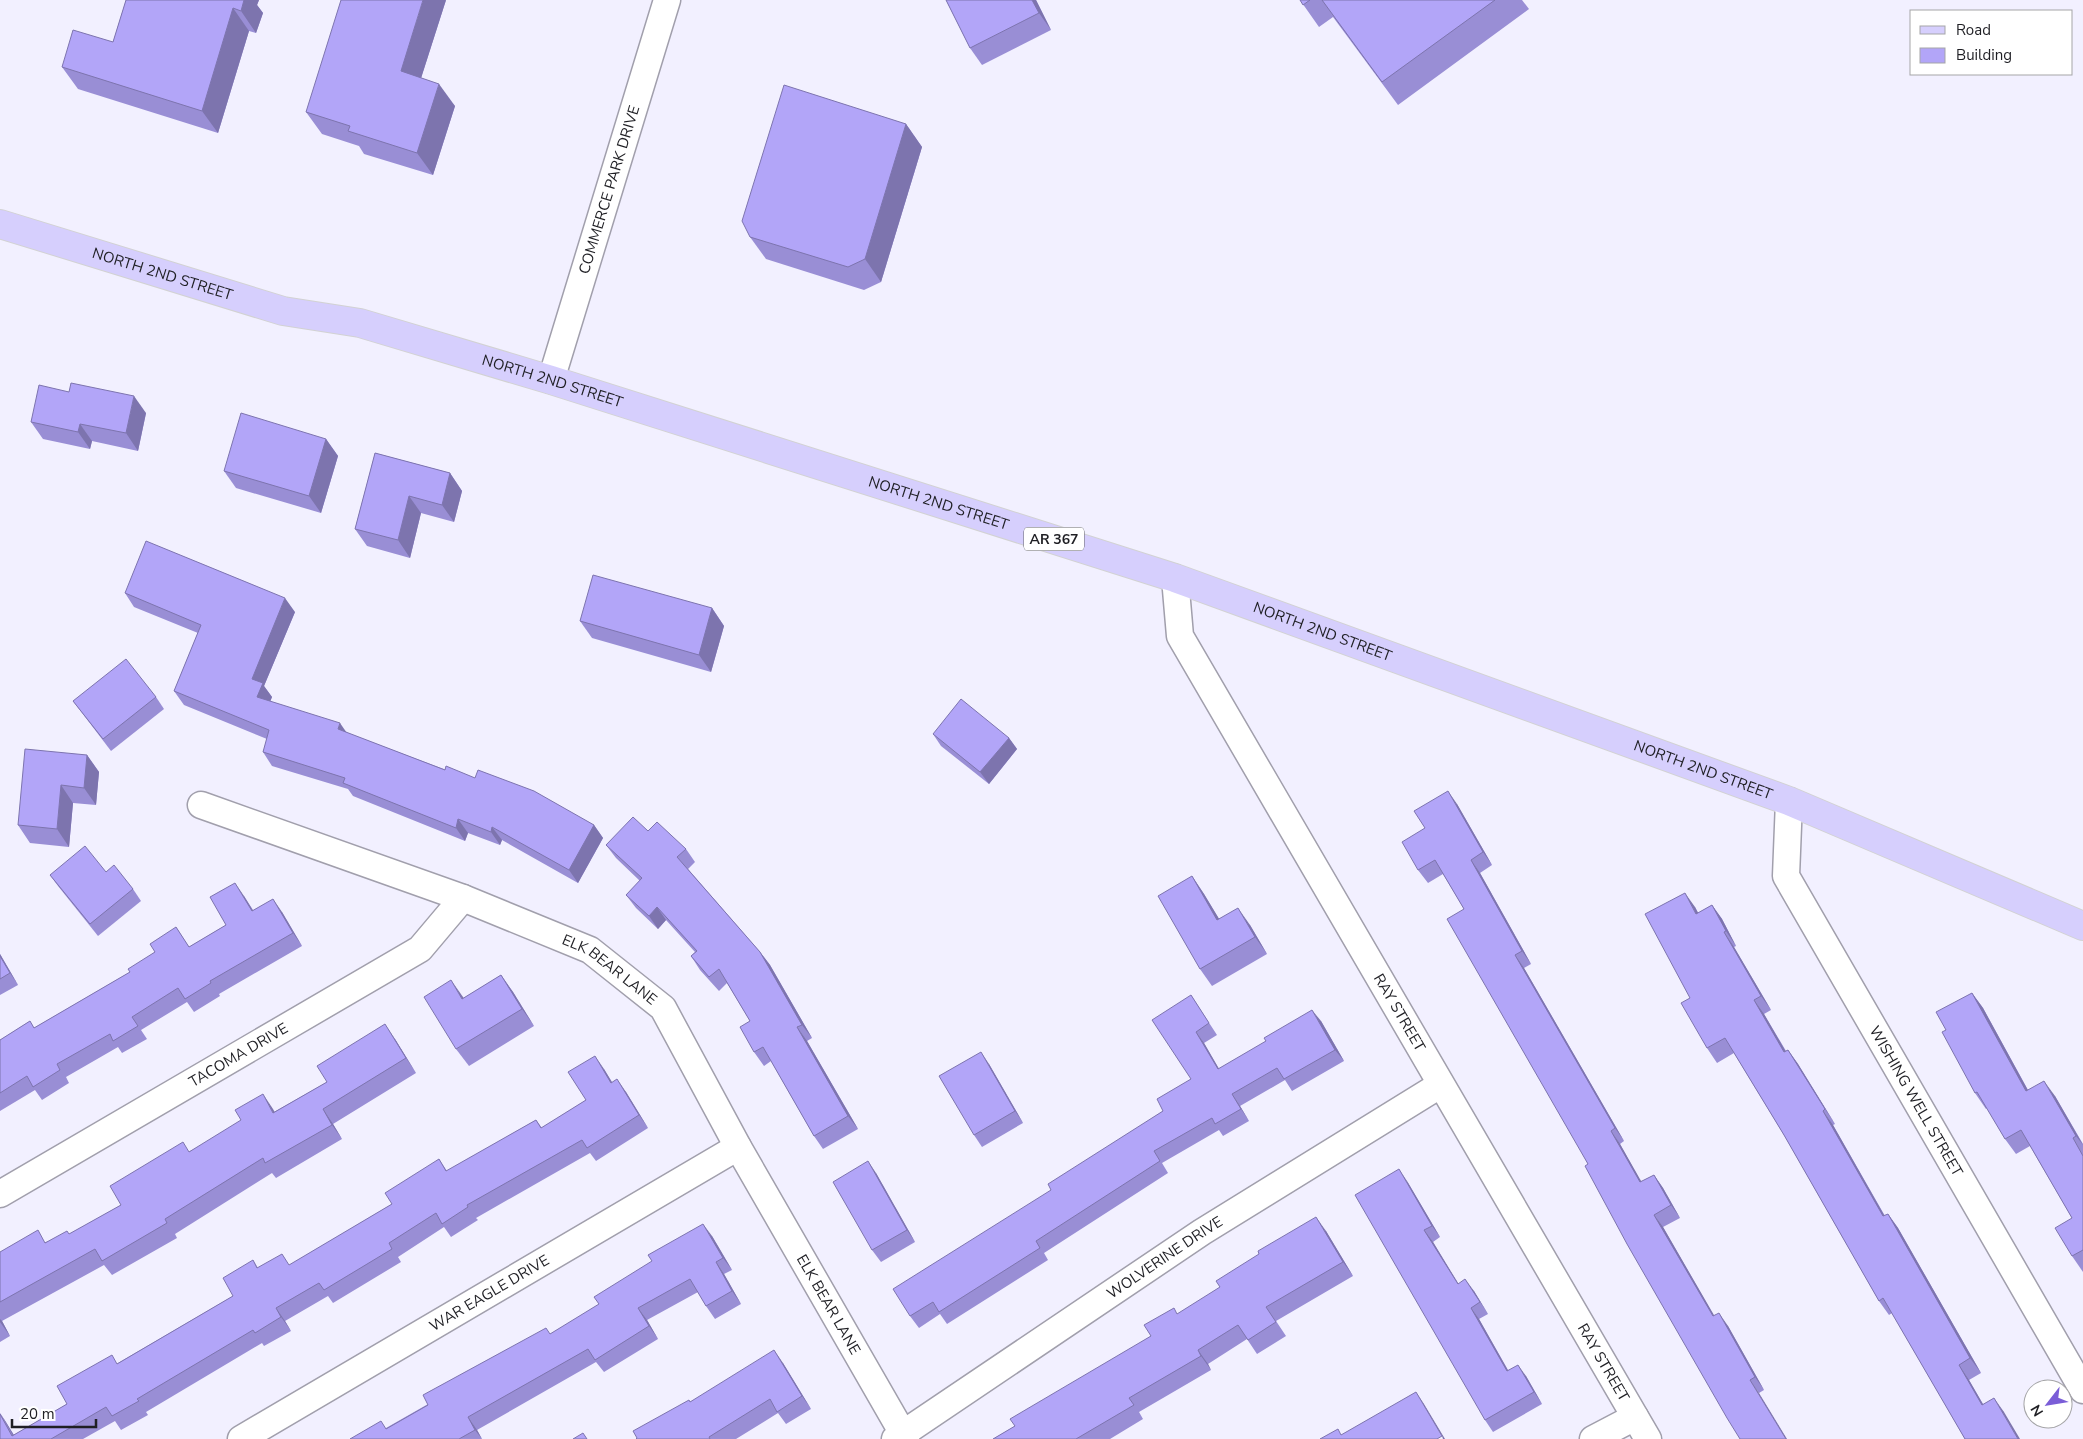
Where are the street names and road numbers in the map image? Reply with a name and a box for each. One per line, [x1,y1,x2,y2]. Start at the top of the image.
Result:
street label: COMMERCE PARK DRIVE [574,103,644,276]
street label: NORTH 2ND STREET [90,243,235,305]
street label: NORTH 2ND STREET [480,350,625,412]
street label: NORTH 2ND STREET [866,471,1011,535]
road number: AR 367 [1024,528,1084,550]
street label: NORTH 2ND STREET [1250,597,1395,666]
street label: NORTH 2ND STREET [1631,735,1775,804]
street label: ELK BEAR LANE [559,930,661,1009]
street label: RAY STREET [1369,970,1430,1055]
street label: TACOMA DRIVE [185,1018,292,1092]
street label: WISHING WELL STREET [1865,1022,1967,1180]
street label: WOLVERINE DRIVE [1103,1212,1226,1303]
street label: WAR EAGLE DRIVE [426,1250,553,1336]
street label: ELK BEAR LANE [792,1251,865,1358]
street label: RAY STREET [1573,1320,1634,1405]

